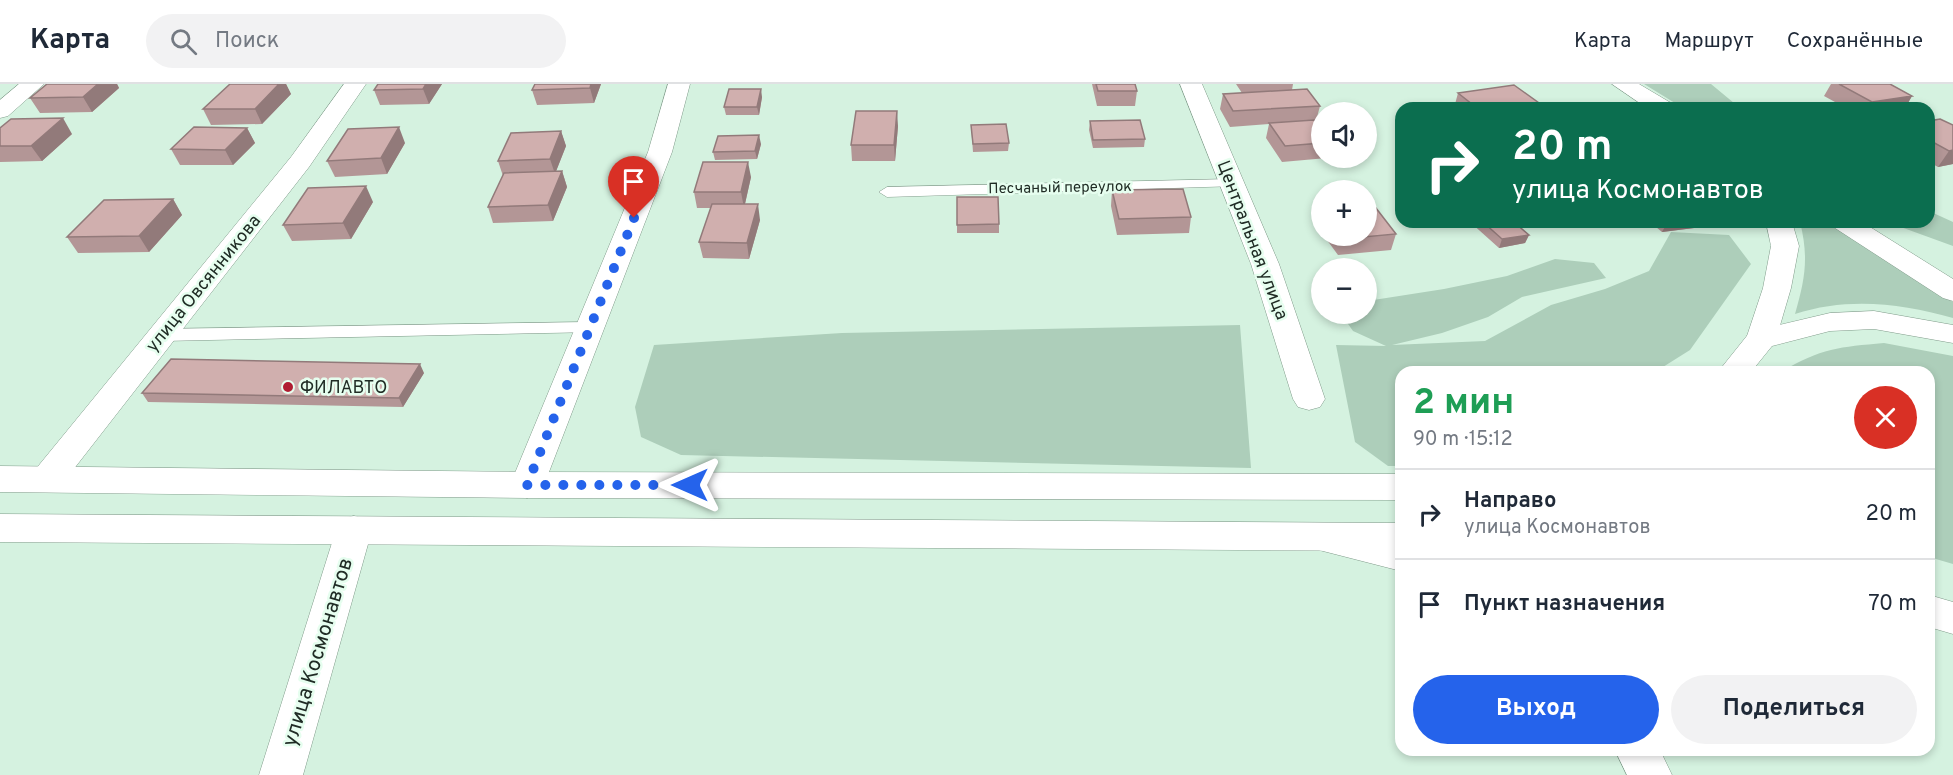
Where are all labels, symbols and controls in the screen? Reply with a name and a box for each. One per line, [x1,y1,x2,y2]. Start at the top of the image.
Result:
search box [146,14,566,68]
text: Карта [30,23,110,59]
icon: search [167,25,200,58]
text: Поиск [215,28,279,55]
text: Карта [1574,28,1631,55]
text: Маршрут [1664,28,1754,55]
text: Сохранённые [1787,28,1923,55]
map controls [1311,102,1377,324]
button: sound [1311,102,1377,168]
text: 20 m [1512,122,1613,175]
icon: right [1413,126,1491,204]
pin [608,156,659,218]
street label: Центральная улица [1211,158,1293,323]
icon: arrive [617,165,650,198]
text: улица Космонавтов [1512,174,1764,208]
street label: Песчаный переулок [988,178,1132,199]
button: + [1311,180,1377,246]
street label: улица Овсянникова [142,211,267,357]
button: − [1311,258,1377,324]
place label: ФИЛАВТО [300,377,387,400]
marker: ФИЛАВТО [281,380,295,394]
text: 2 мин [1413,381,1514,427]
button: close [1854,386,1917,449]
text: 90 m · 15:12 [1413,427,1513,453]
position arrow [658,453,722,517]
text: Направо [1464,488,1556,515]
icon: right [1413,498,1446,531]
text: 20 m [1866,501,1917,528]
text: улица Космонавтов [1464,515,1651,541]
street label: улица Космонавтов [277,555,360,750]
icon: arrive [1413,588,1446,621]
text: Пункт назначения [1464,591,1665,618]
text: 70 m [1868,591,1917,618]
button: Выход [1413,675,1659,744]
button: Поделиться [1671,675,1917,744]

